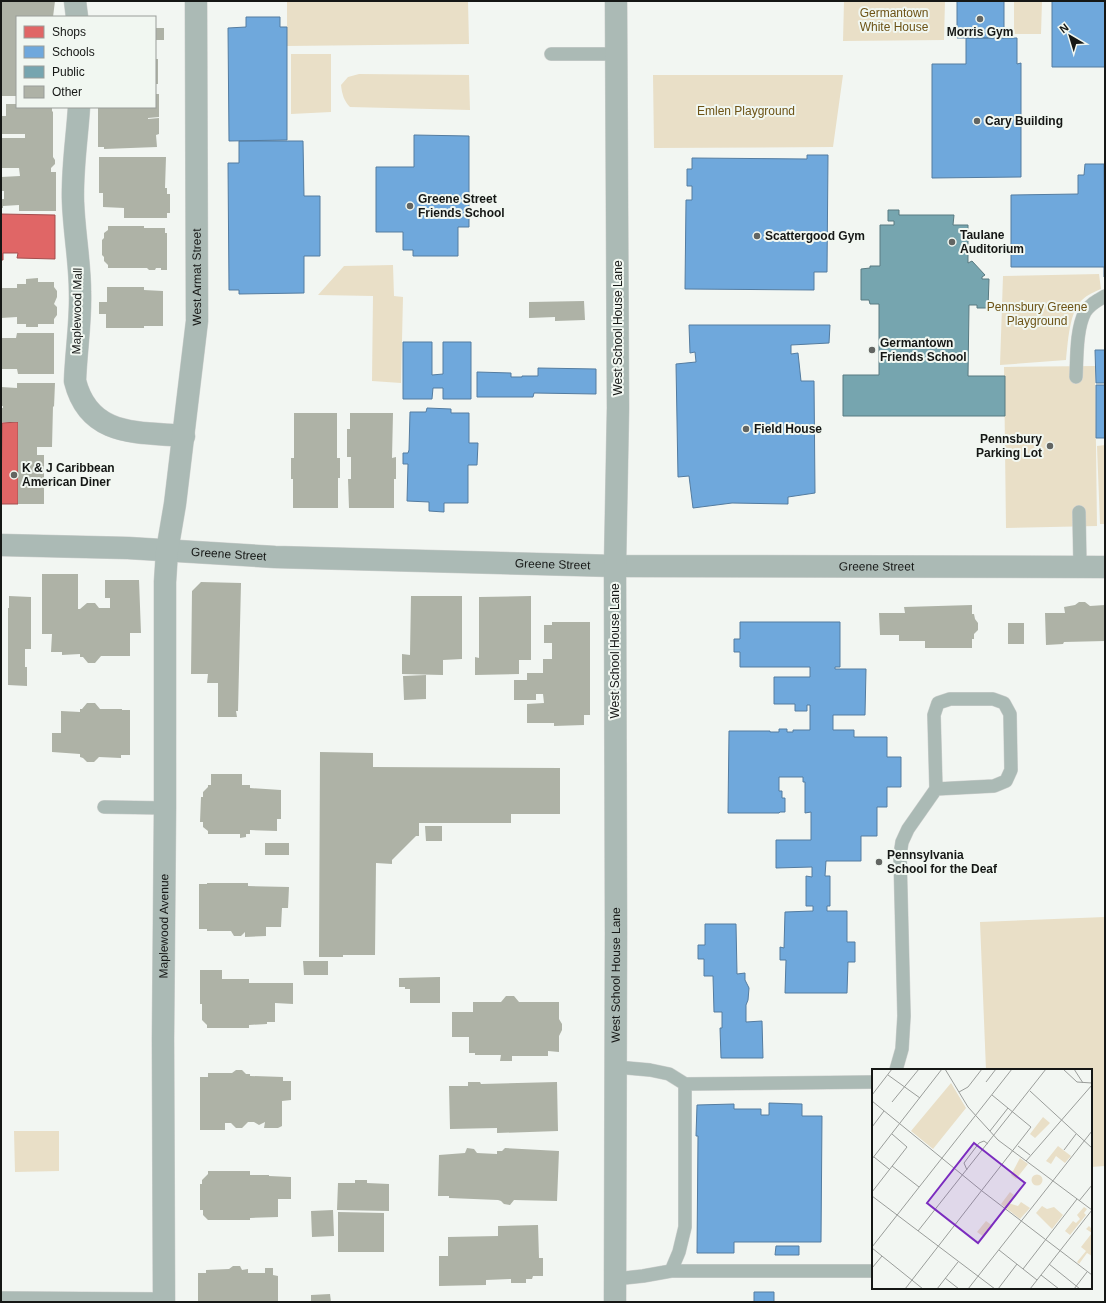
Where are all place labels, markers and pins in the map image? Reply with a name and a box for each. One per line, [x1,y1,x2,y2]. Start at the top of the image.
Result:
marker: Morris Gym [975,14,985,24]
place label: Morris Gym [947,25,1013,39]
place label: Cary Building [985,114,1063,128]
marker: Cary Building [972,116,982,126]
place label: Greene Street Friends School [418,192,505,220]
marker: Greene Street Friends School [405,201,415,211]
place label: Taulane Auditorium [960,228,1024,256]
place label: Scattergood Gym [765,229,865,243]
marker: Scattergood Gym [752,231,762,241]
marker: Taulane Auditorium [947,237,957,247]
place label: Germantown Friends School [880,336,967,364]
marker: Germantown Friends School [867,345,877,355]
place label: Field House [754,422,822,436]
marker: Field House [741,424,751,434]
place label: Pennsbury Parking Lot [976,432,1042,460]
marker: Pennsbury Parking Lot [1045,441,1055,451]
place label: K & J Caribbean American Diner [22,461,115,489]
marker: K & J Caribbean American Diner [9,470,19,480]
place label: Pennsylvania School for the Deaf [887,848,998,876]
marker: Pennsylvania School for the Deaf [874,857,884,867]

